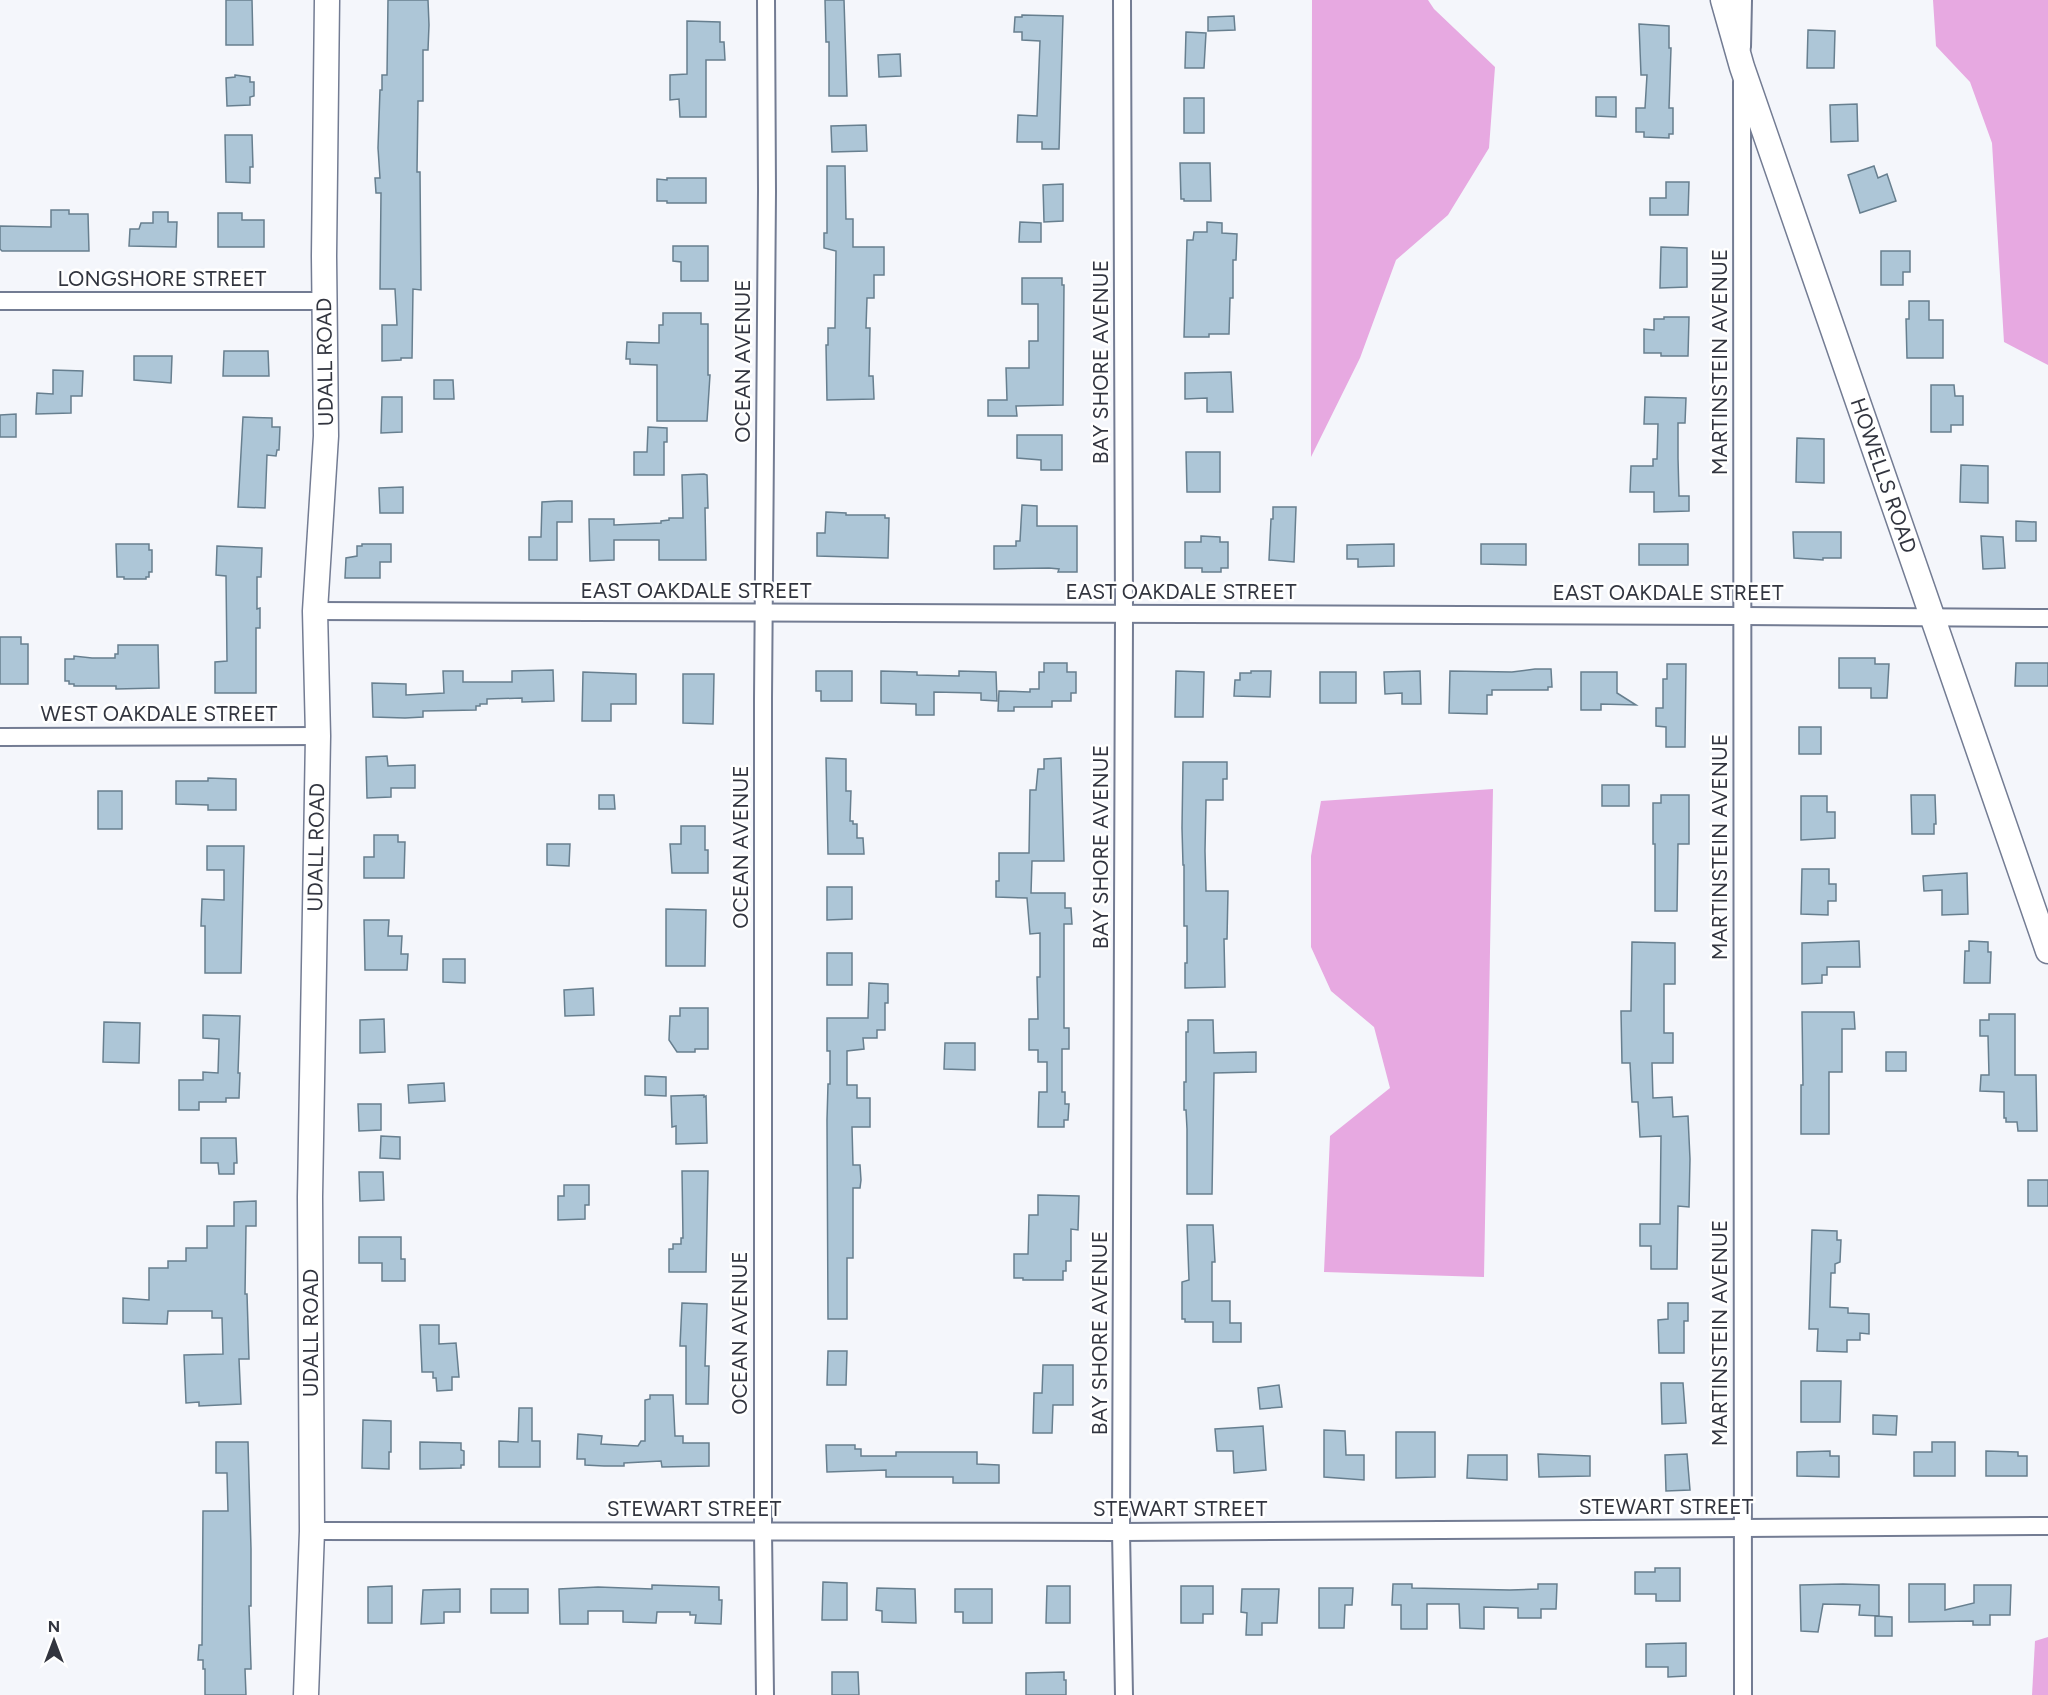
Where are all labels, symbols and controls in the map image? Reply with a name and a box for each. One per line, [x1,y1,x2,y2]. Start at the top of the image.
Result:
street label: MARTINSTEIN AVENUE [1707,249,1732,475]
street label: BAY SHORE AVENUE [1088,260,1113,464]
street label: LONGSHORE STREET [58,266,267,291]
street label: OCEAN AVENUE [730,279,755,443]
street label: UDALL ROAD [311,297,338,427]
street label: HOWELLS ROAD [1846,395,1922,556]
street label: EAST OAKDALE STREET [581,578,812,603]
street label: EAST OAKDALE STREET [1066,579,1297,604]
street label: EAST OAKDALE STREET [1553,580,1784,605]
street label: WEST OAKDALE STREET [41,701,278,726]
street label: MARTINSTEIN AVENUE [1707,734,1732,960]
street label: BAY SHORE AVENUE [1088,745,1113,949]
street label: OCEAN AVENUE [728,765,753,929]
street label: UDALL ROAD [302,783,329,912]
street label: MARTINSTEIN AVENUE [1707,1220,1732,1446]
street label: BAY SHORE AVENUE [1087,1231,1112,1435]
street label: OCEAN AVENUE [727,1251,752,1415]
street label: UDALL ROAD [298,1269,323,1397]
street label: STEWART STREET [1579,1494,1754,1519]
street label: STEWART STREET [607,1496,782,1521]
street label: STEWART STREET [1093,1496,1268,1521]
north arrow [24,1611,84,1671]
text: N [48,1617,60,1636]

